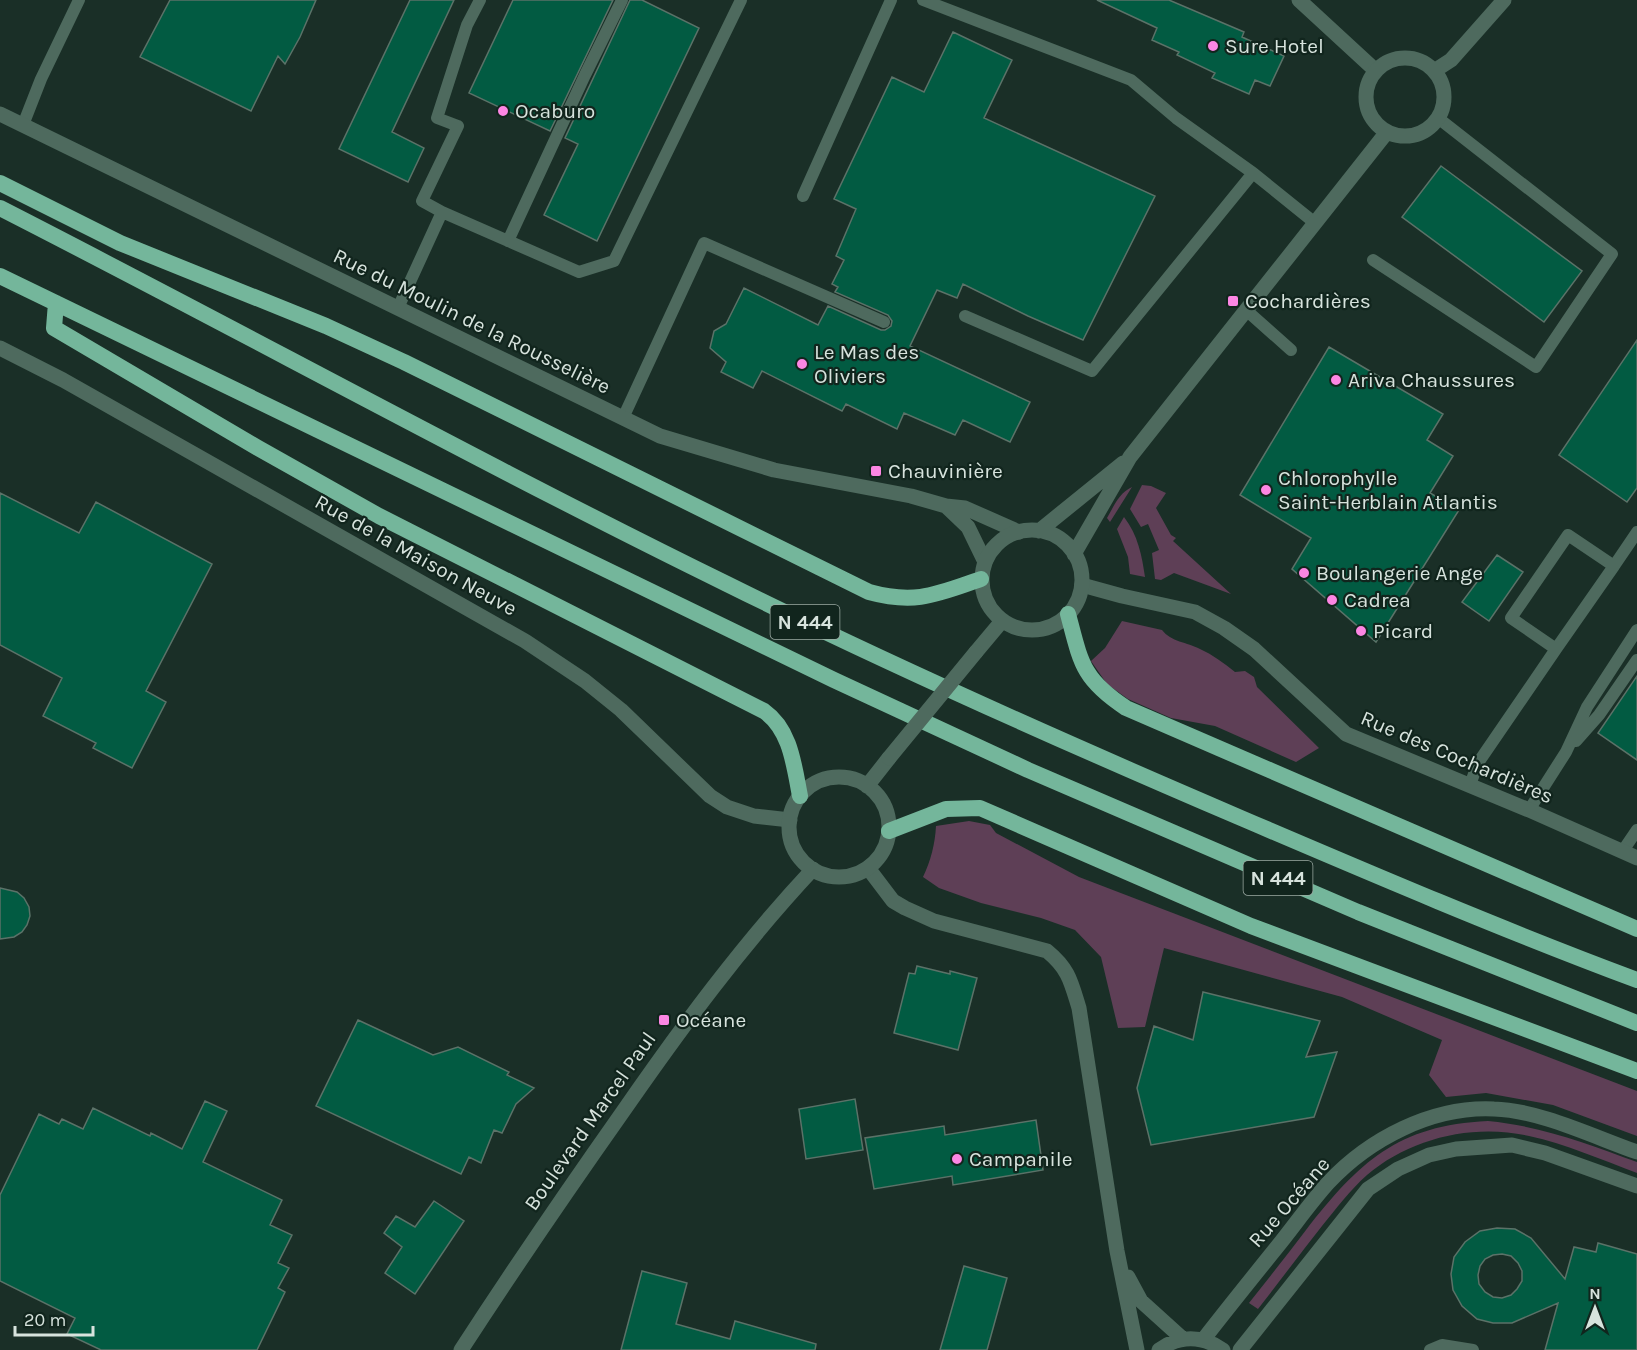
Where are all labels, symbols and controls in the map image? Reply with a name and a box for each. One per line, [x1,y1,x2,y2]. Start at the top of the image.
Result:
place label: Sure Hotel [1225,34,1324,58]
marker: Sure Hotel [1206,39,1220,53]
place label: Ocaburo [515,99,595,123]
marker: Ocaburo [496,104,510,118]
street label: Rue du Moulin de la Rousselière [330,243,614,399]
place label: Cochardières [1245,289,1371,313]
marker: Cochardières [1226,294,1240,308]
place label: Le Mas des Oliviers [814,340,919,388]
marker: Le Mas des Oliviers [795,357,809,371]
place label: Ariva Chaussures [1348,368,1515,392]
marker: Ariva Chaussures [1329,373,1343,387]
place label: Chauvinière [888,459,1003,483]
marker: Chauvinière [869,464,883,478]
place label: Chlorophylle Saint-Herblain Atlantis [1278,466,1498,514]
marker: Chlorophylle Saint-Herblain Atlantis [1259,483,1273,497]
street label: Rue de la Maison Neuve [311,489,521,621]
place label: Boulangerie Ange [1316,561,1483,585]
marker: Boulangerie Ange [1297,566,1311,580]
place label: Cadrea [1344,588,1411,612]
marker: Cadrea [1325,593,1339,607]
road number: N 444 [770,605,840,639]
place label: Picard [1373,619,1433,643]
marker: Picard [1354,624,1368,638]
street label: Rue des Cochardières [1357,706,1557,808]
road number: N 444 [1244,861,1312,895]
place label: Océane [676,1008,746,1032]
marker: Océane [657,1013,671,1027]
street label: Boulevard Marcel Paul [519,1027,661,1215]
place label: Campanile [969,1147,1073,1171]
marker: Campanile [950,1152,964,1166]
street label: Rue Océane [1243,1152,1335,1252]
north arrow [1565,1278,1625,1338]
text: N [1589,1284,1601,1303]
scale bar [15,1299,93,1337]
text: 20 m [24,1309,66,1331]

